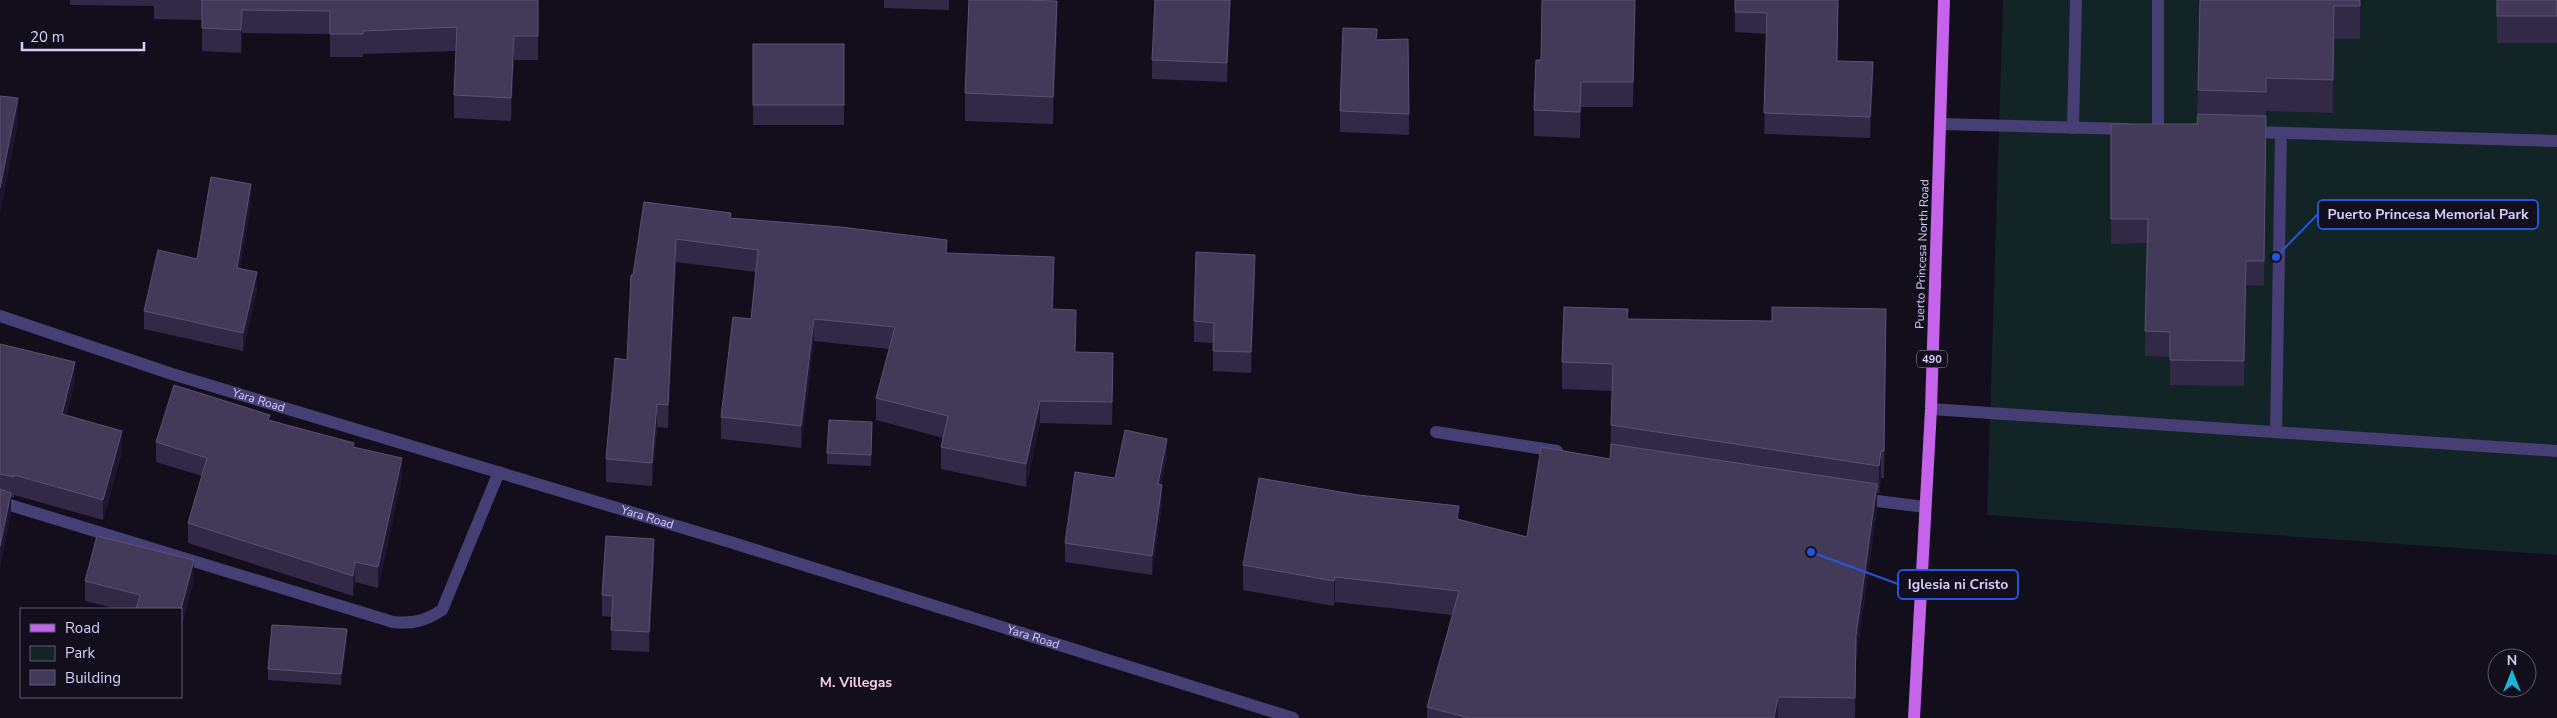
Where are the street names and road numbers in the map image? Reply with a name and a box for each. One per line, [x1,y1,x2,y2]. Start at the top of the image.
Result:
street label: Puerto Princesa North Road [1911,179,1933,329]
road number: 490 [1917,350,1947,368]
street label: Yara Road [229,384,287,416]
street label: Yara Road [618,501,676,533]
street label: Yara Road [1004,621,1062,653]

